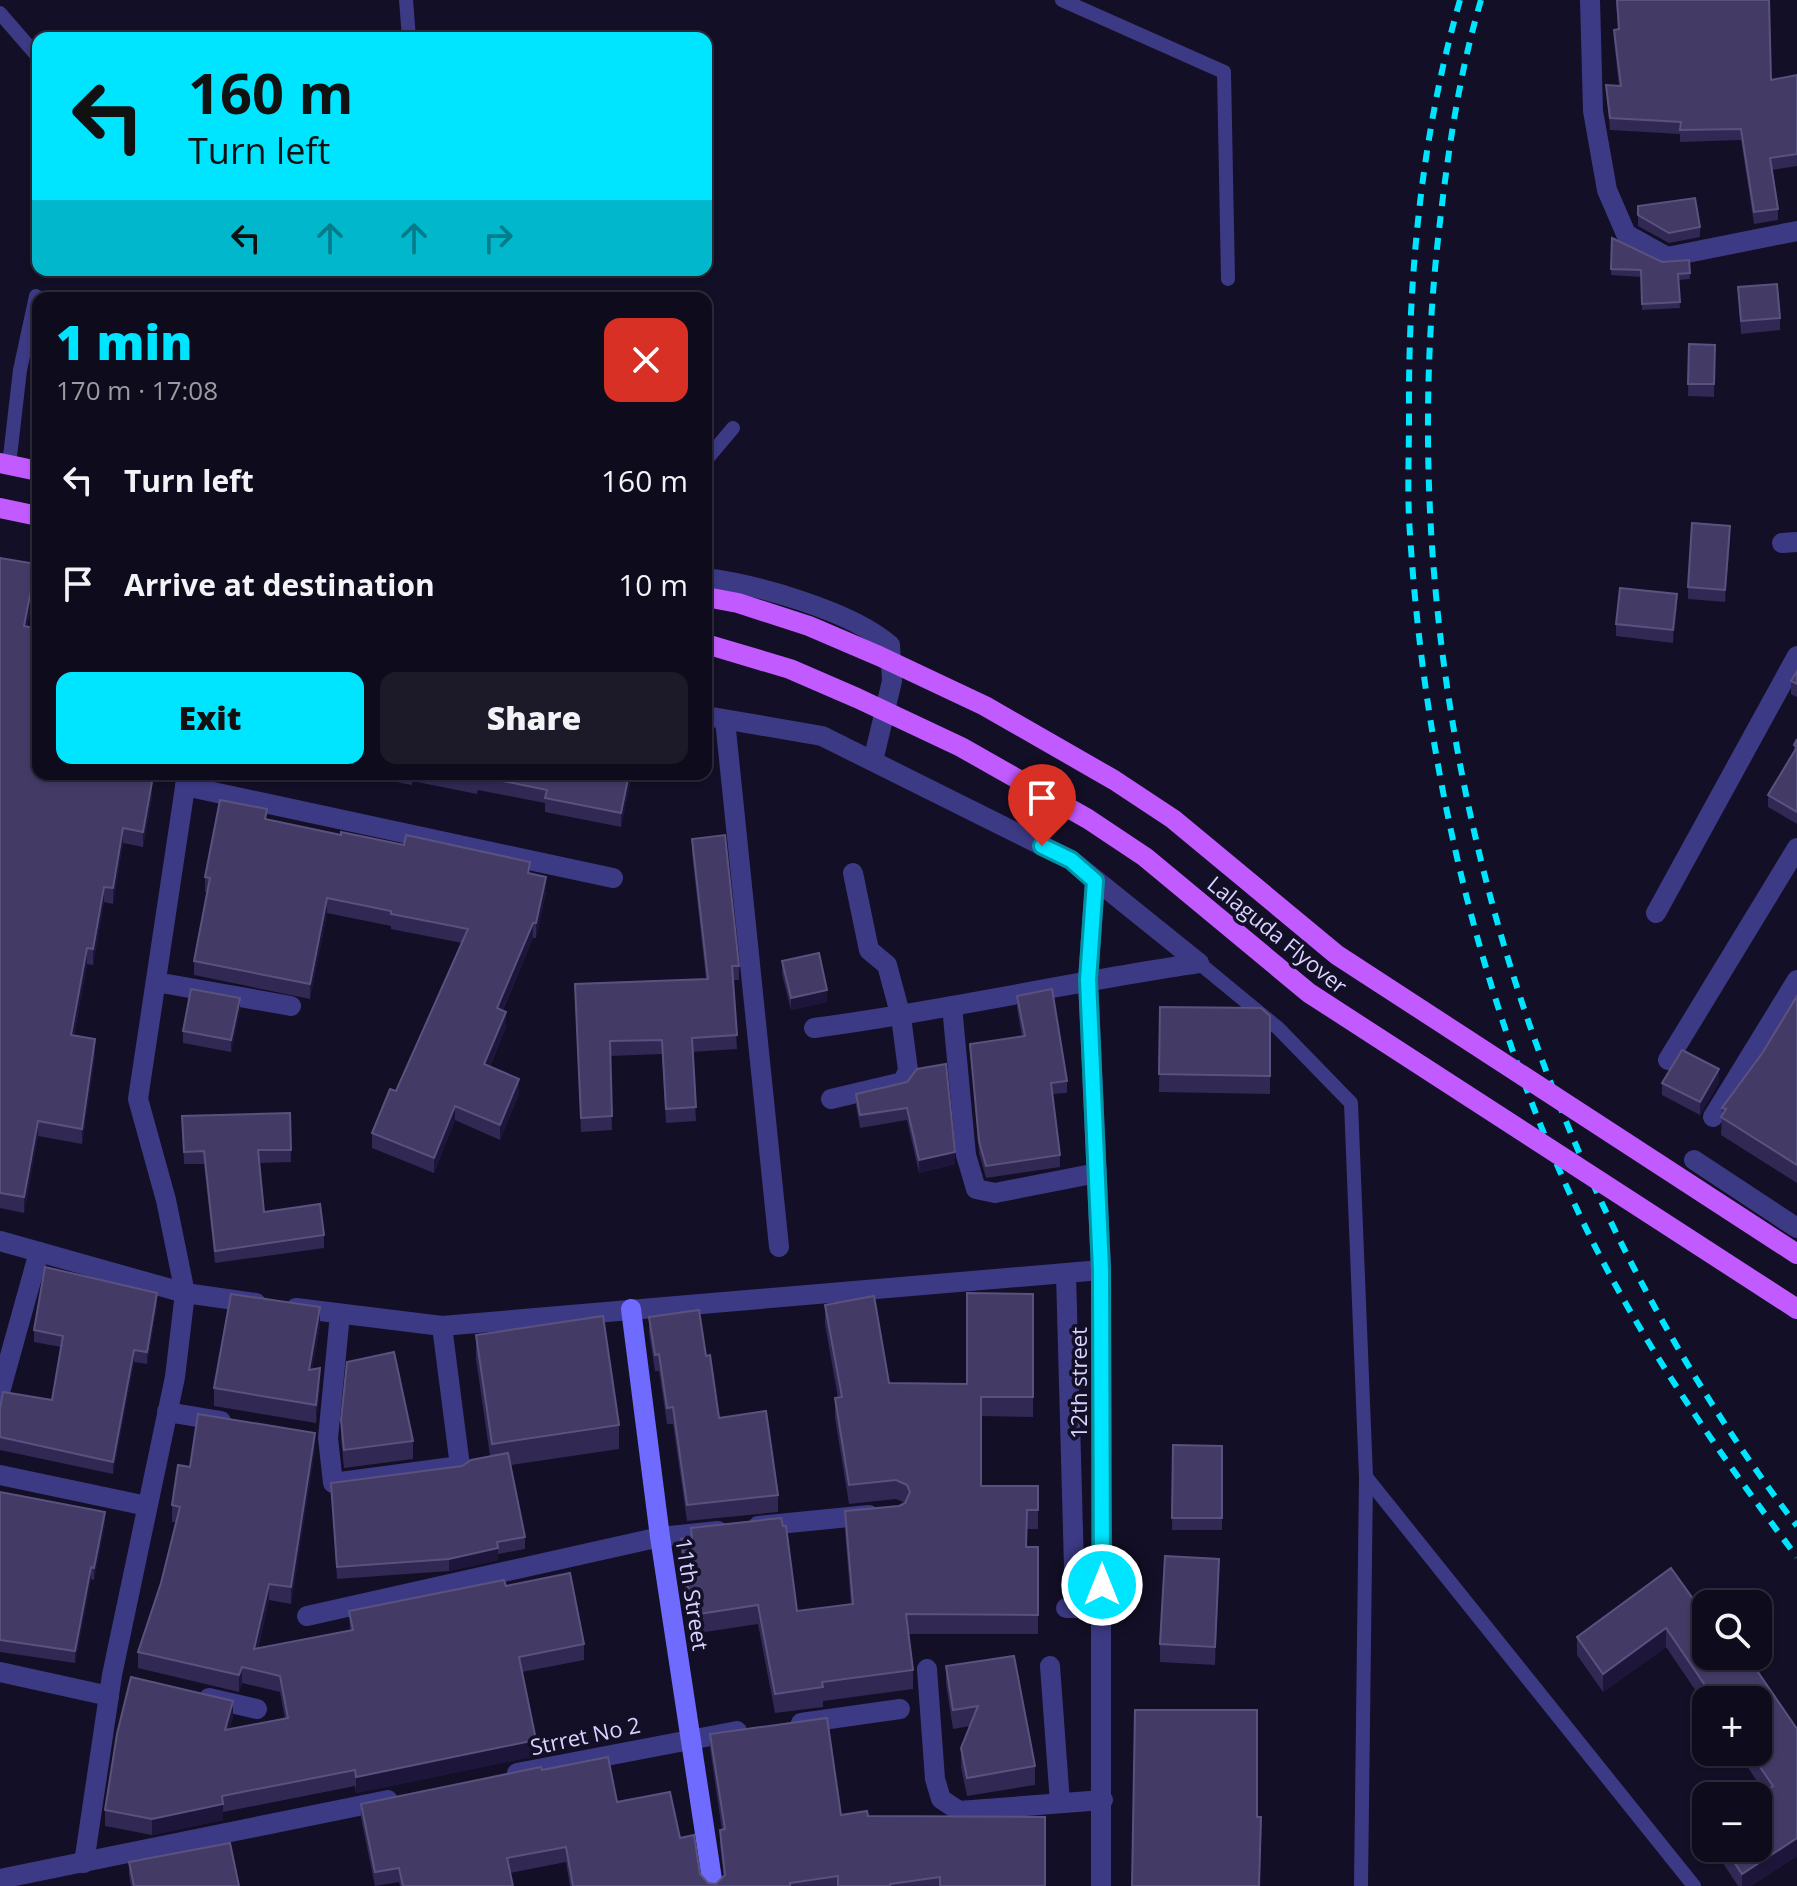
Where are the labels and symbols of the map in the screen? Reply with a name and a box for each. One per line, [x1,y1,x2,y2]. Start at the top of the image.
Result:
pin [1008,764,1076,846]
street label: Lalaguda Flyover [1202,868,1354,1000]
street label: 12th street [1063,1327,1093,1439]
street label: 11th Street [669,1536,717,1653]
position arrow [1060,1543,1144,1627]
street label: Strret No 2 [527,1709,643,1761]

